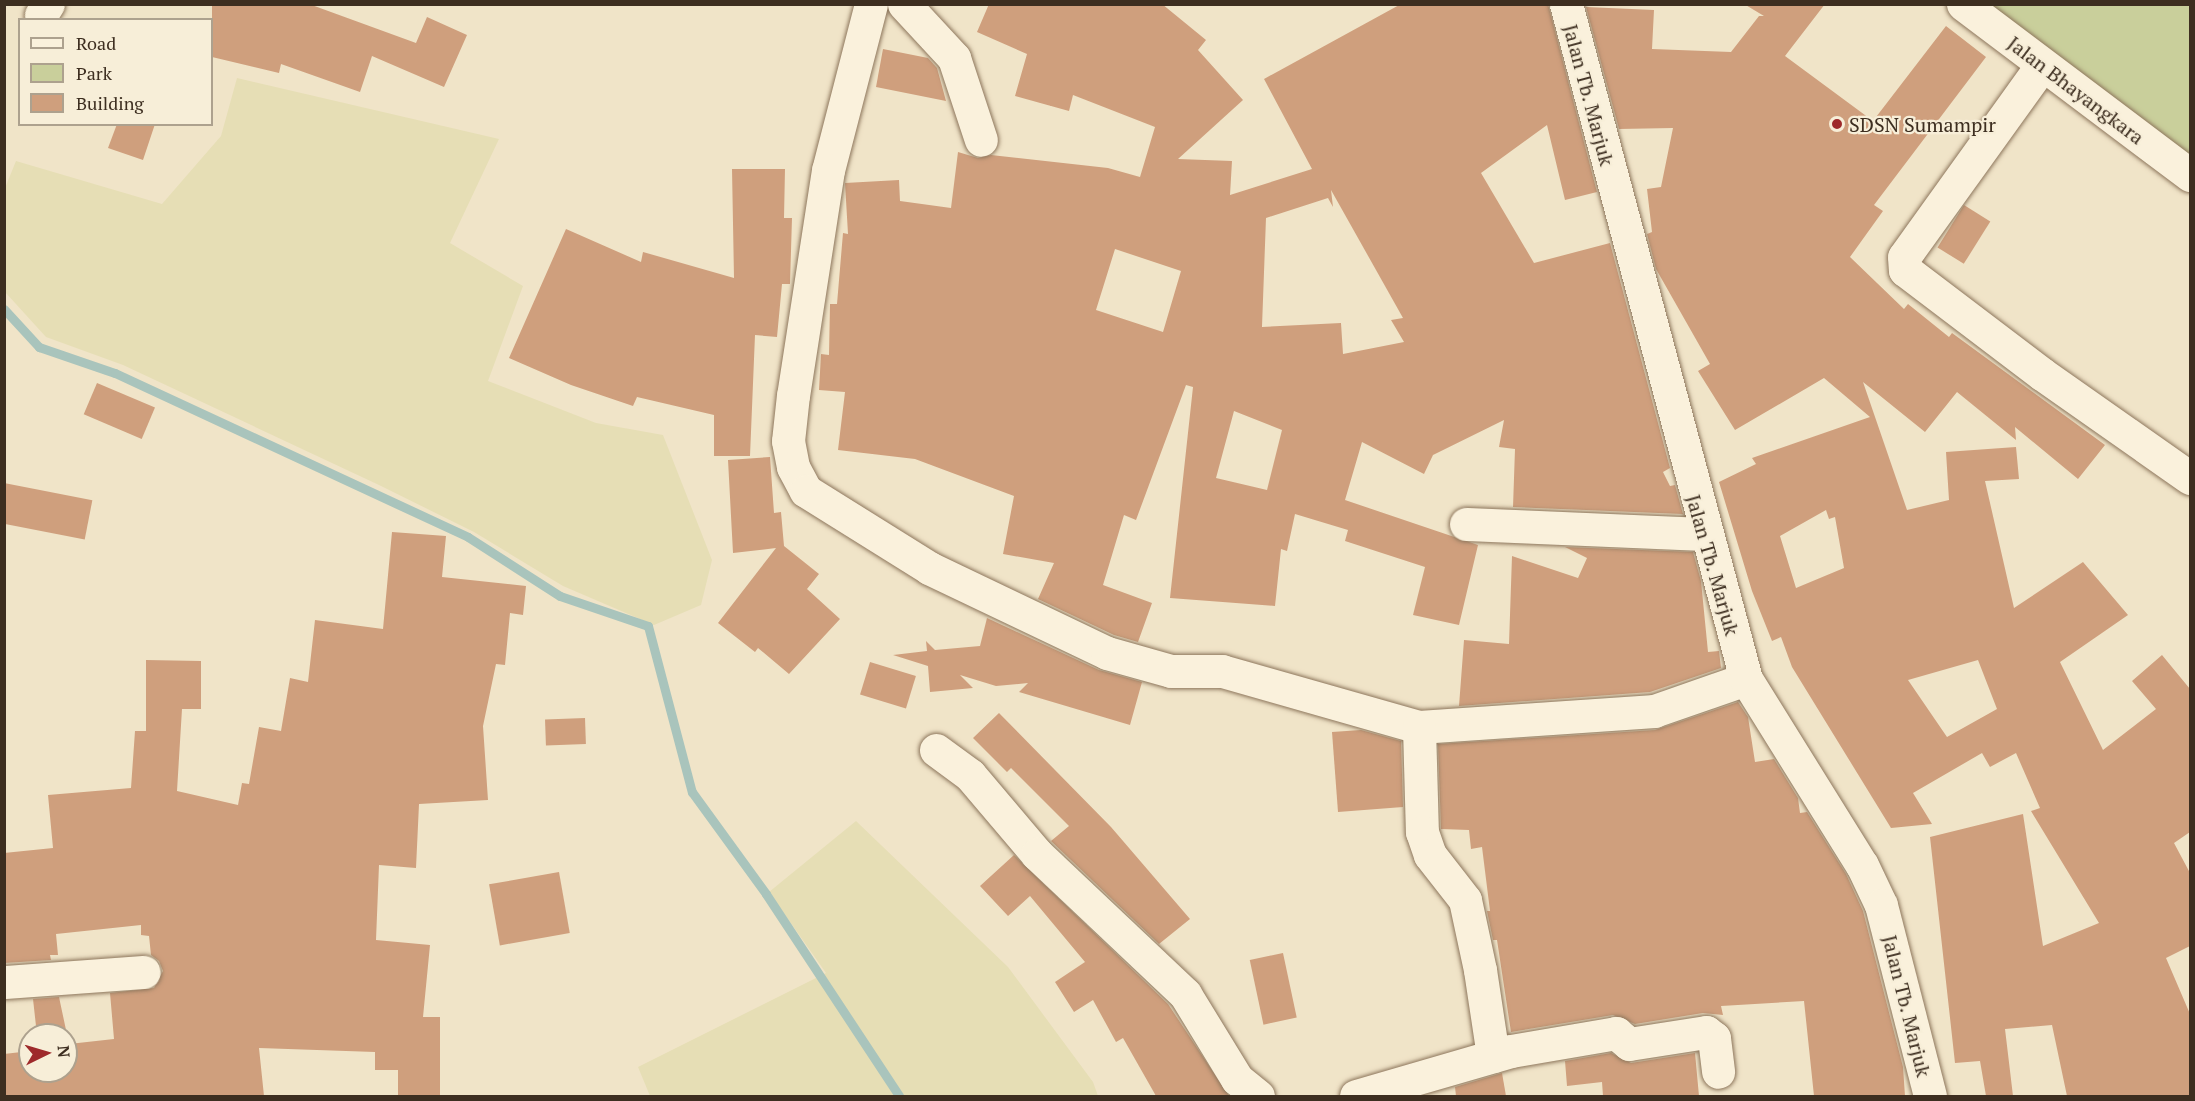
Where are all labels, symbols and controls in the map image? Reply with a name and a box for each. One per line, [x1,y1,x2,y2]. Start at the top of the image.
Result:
legend [18,18,213,126]
street label: Jalan Tb. Marjuk [1558,21,1620,169]
text: Road [76,31,116,55]
street label: Jalan Bhayangkara [2003,31,2149,149]
text: Park [76,61,112,85]
text: Building [76,91,144,115]
place label: SDSN Sumampir [1849,112,1996,136]
marker: SDSN Sumampir [1830,117,1844,131]
street label: Jalan Tb. Marjuk [1681,491,1745,639]
street label: Jalan Tb. Marjuk [1878,932,1936,1080]
north arrow [18,1023,78,1083]
text: N [52,1045,75,1059]

